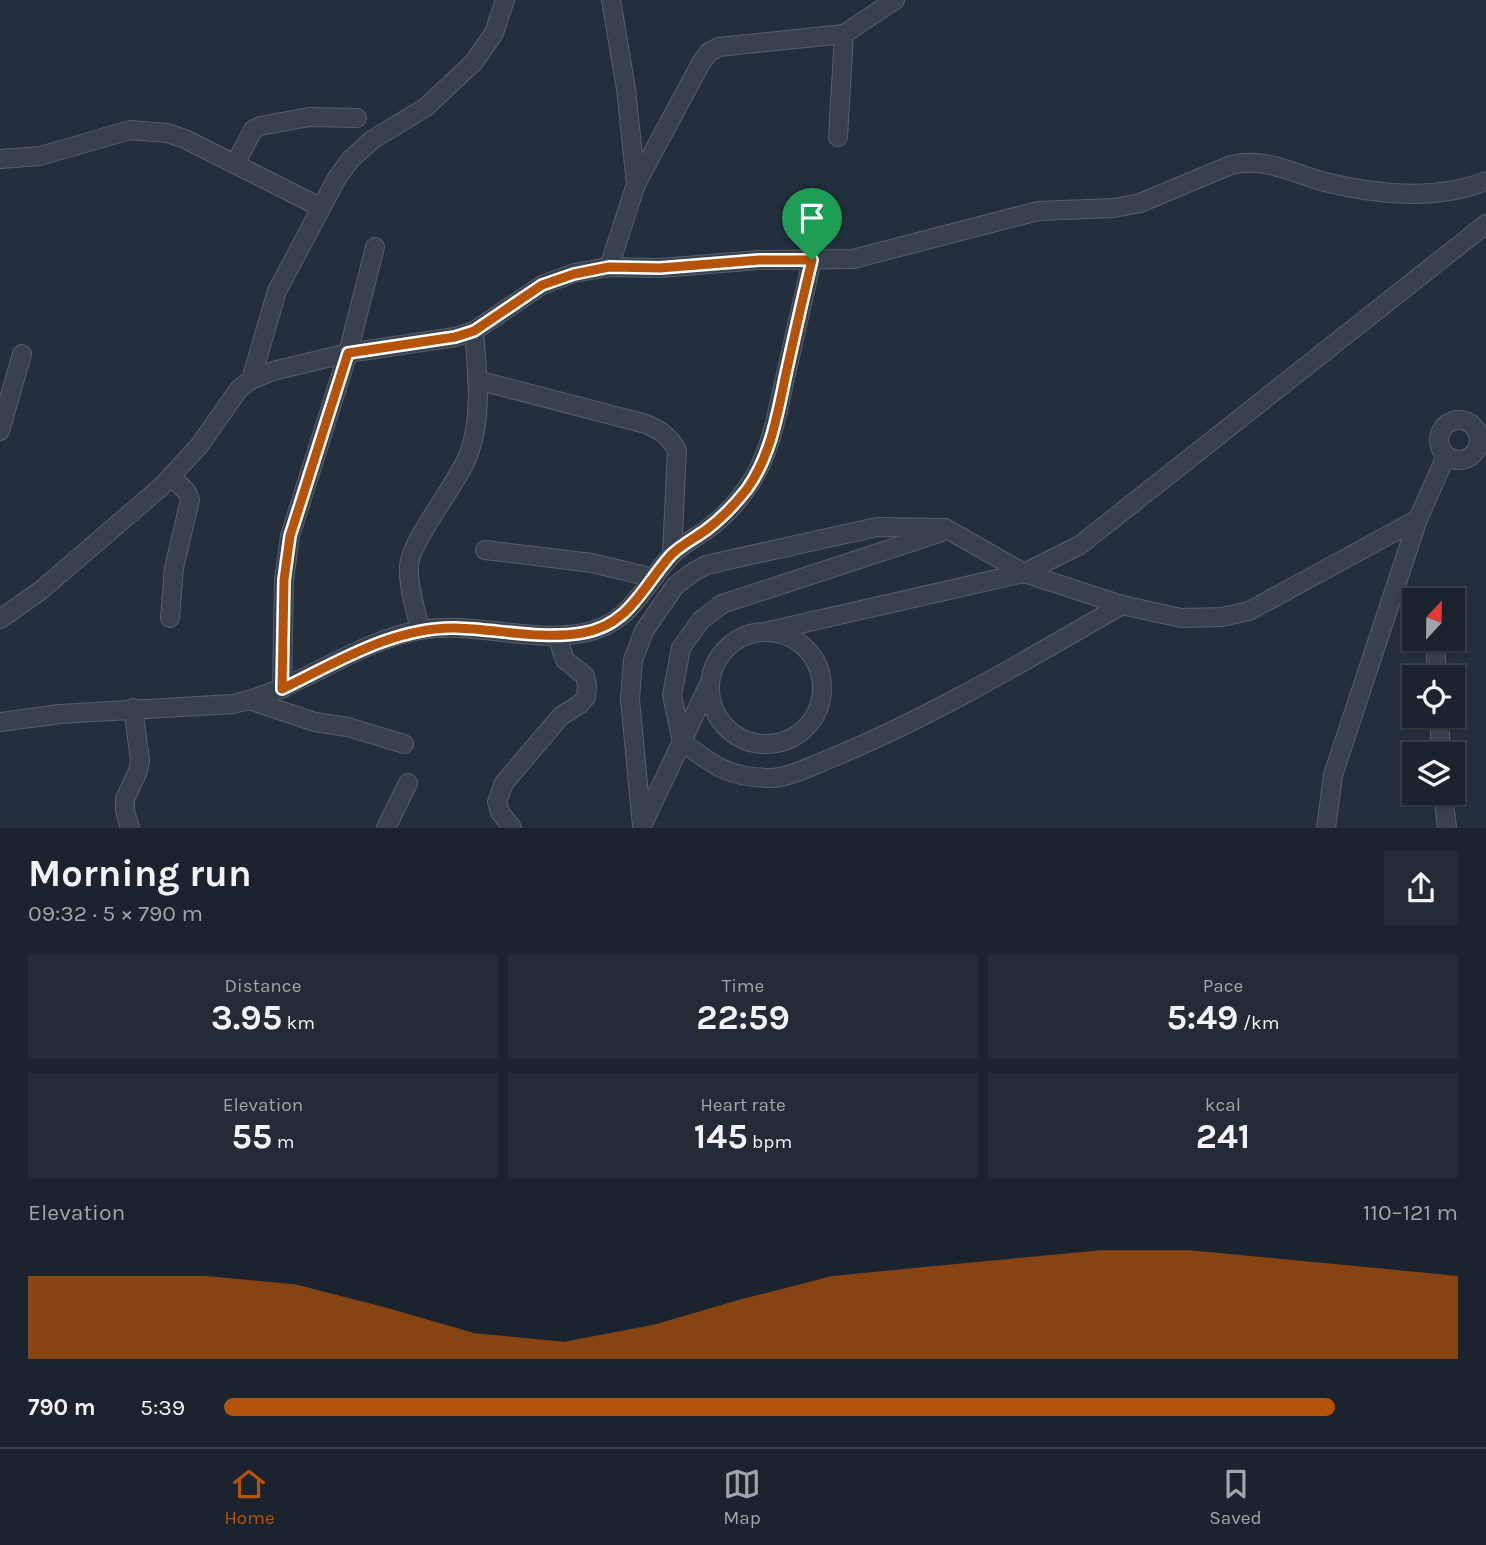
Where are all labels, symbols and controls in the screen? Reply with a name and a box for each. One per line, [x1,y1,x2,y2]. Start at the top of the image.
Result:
pin [782,188,842,260]
icon: arrive [793,199,831,237]
north arrow [1402,588,1465,651]
map controls [1402,588,1465,805]
button: locate [1402,665,1465,728]
button: layers [1402,742,1465,805]
text: Morning run [28,851,252,896]
button: share [1384,851,1458,925]
text: 09:32 · 5 × 790 m [28,900,203,927]
text: Distance [225,975,301,997]
text: Time [722,975,764,997]
text: Pace [1203,975,1243,997]
text: 3.95 [211,997,282,1038]
text: 22:59 [696,997,790,1038]
text: 5:49 [1166,997,1238,1038]
text: km [282,1012,315,1034]
text: /km [1238,1012,1280,1034]
text: Elevation [223,1094,303,1116]
text: Heart rate [700,1094,786,1116]
text: kcal [1205,1094,1241,1116]
text: 55 [231,1116,272,1157]
text: 145 [694,1116,748,1157]
text: 241 [1196,1116,1250,1157]
text: m [272,1131,295,1153]
text: bpm [748,1131,792,1153]
text: Elevation [28,1199,125,1226]
text: 110–121 m [1363,1199,1458,1226]
text: 790 m [28,1394,96,1421]
text: 5:39 [140,1394,185,1421]
tab: Home [224,1465,275,1529]
tab: Map [723,1465,761,1529]
tab: Saved [1209,1465,1262,1529]

